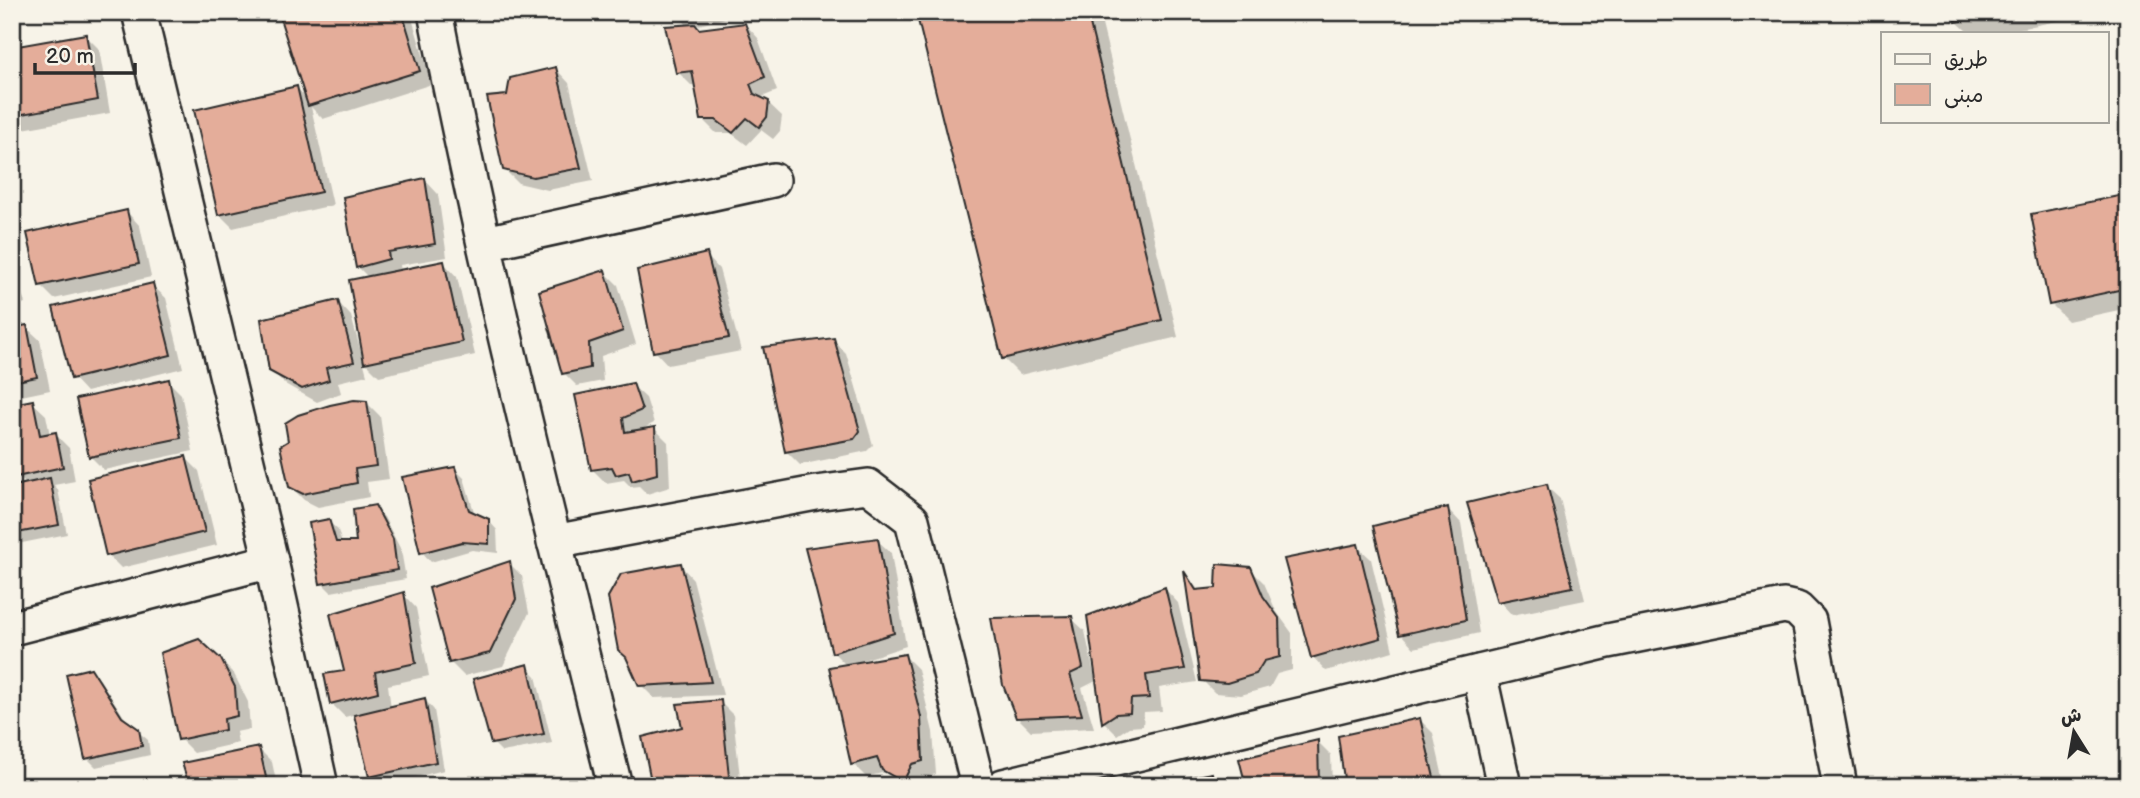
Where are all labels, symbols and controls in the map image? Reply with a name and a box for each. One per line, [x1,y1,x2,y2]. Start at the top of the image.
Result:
scale bar [35,32,135,76]
legend [1881,32,2108,122]
text: 20 m [46,44,94,69]
text: طريق [1944,47,1988,72]
text: مبنى [1944,83,1983,109]
north arrow [2038,696,2108,766]
text: ش [2059,703,2084,730]

